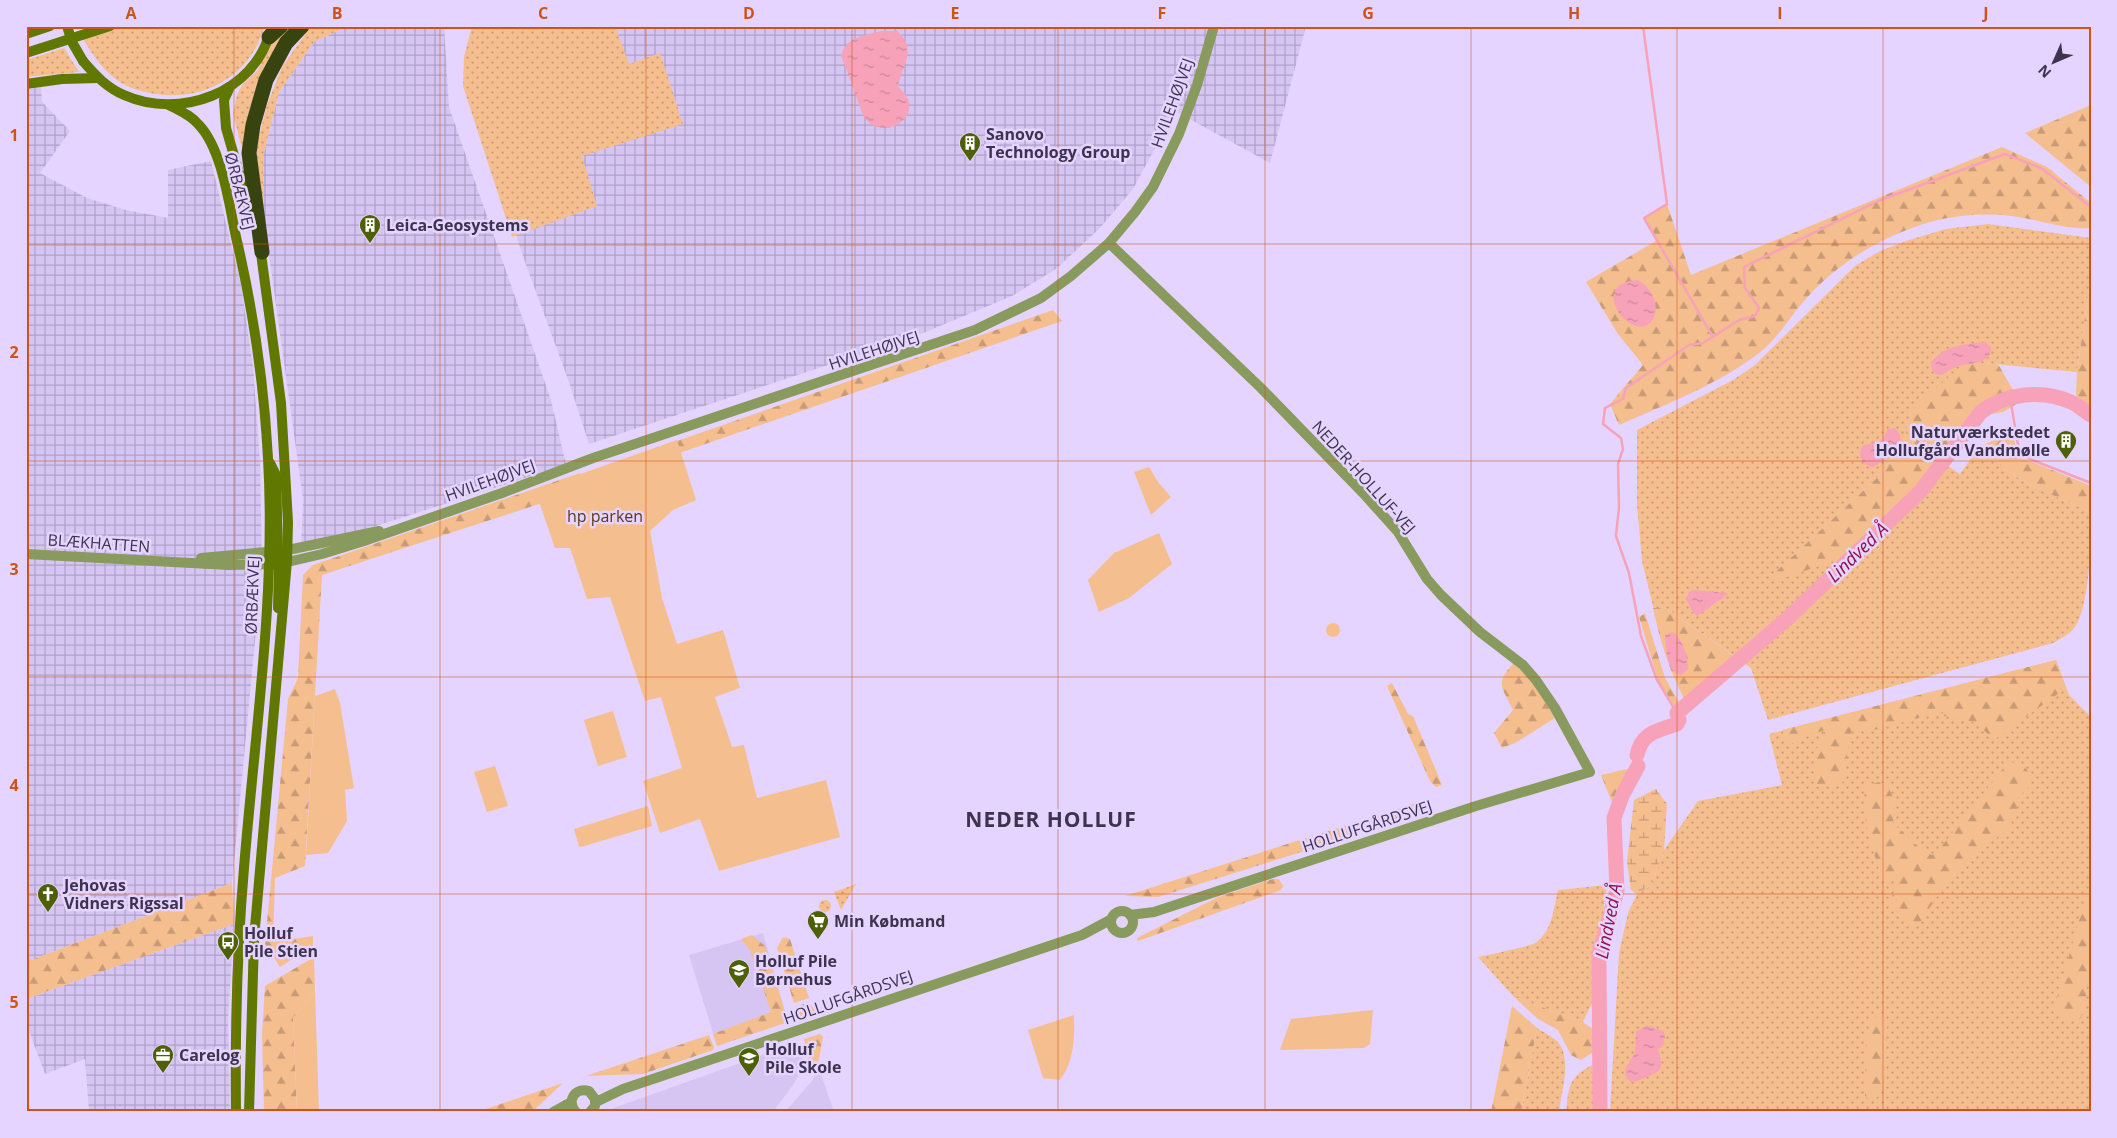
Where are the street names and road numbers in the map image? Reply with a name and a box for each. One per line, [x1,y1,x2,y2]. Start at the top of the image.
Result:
street label: HVILEHØJVEJ [1146,55,1198,151]
street label: ØRBÆKVEJ [220,150,260,232]
street label: HVILEHØJVEJ [826,325,922,375]
street label: NEDER-HOLLUF-VEJ [1307,416,1421,538]
street label: HVILEHØJVEJ [442,454,538,506]
street label: BLÆKHATTEN [47,528,151,558]
street label: ØRBÆKVEJ [240,555,264,635]
street label: HOLLUFGÅRDSVEJ [1299,795,1435,857]
street label: HOLLUFGÅRDSVEJ [780,965,916,1029]

